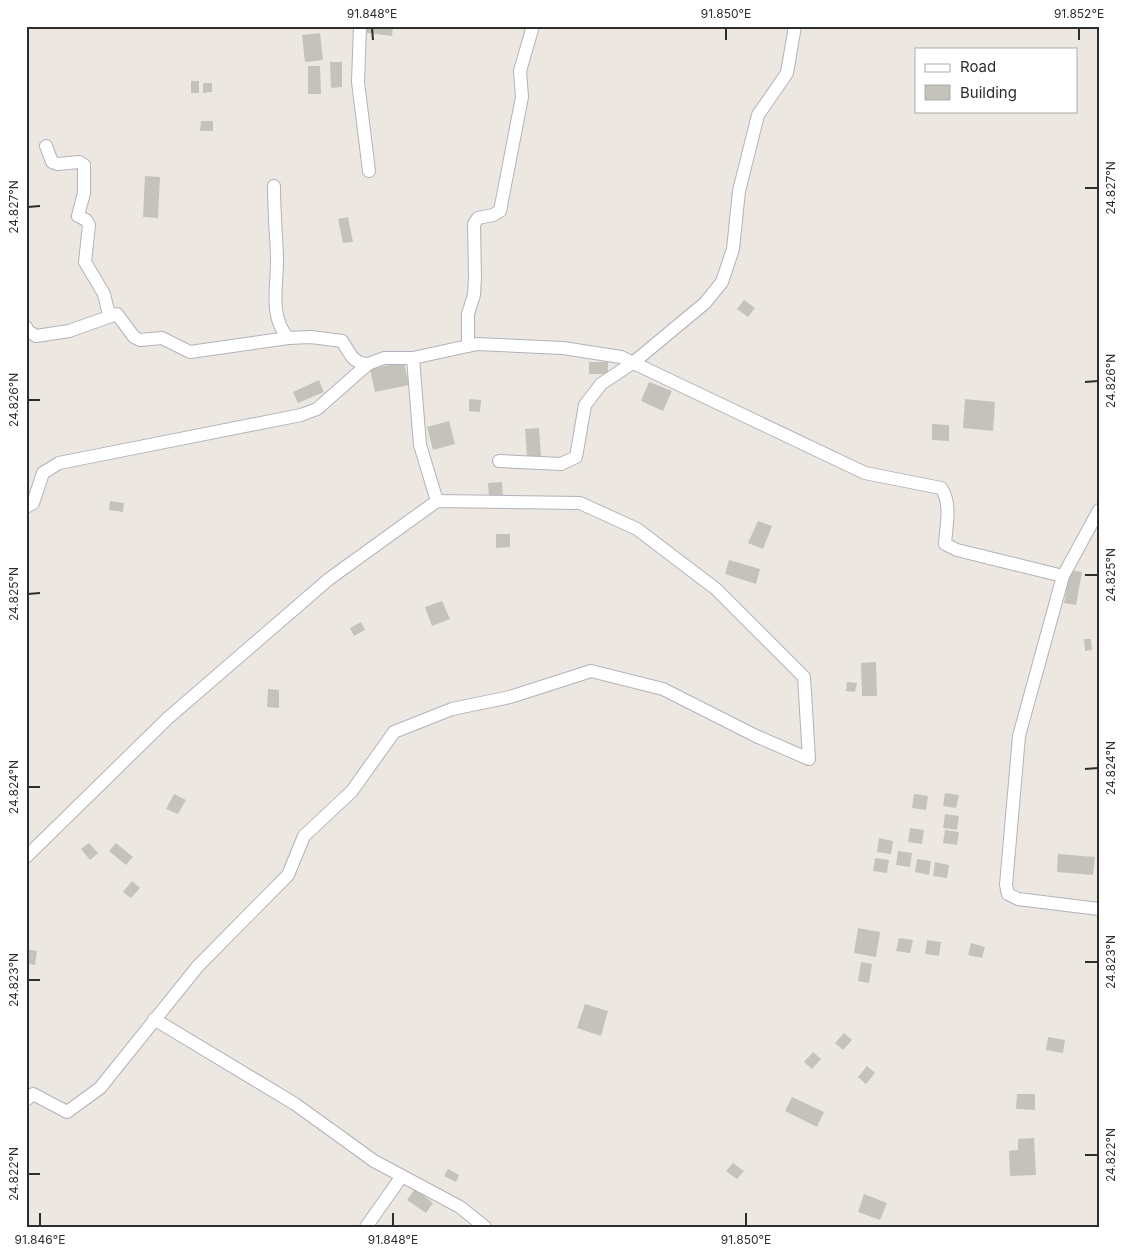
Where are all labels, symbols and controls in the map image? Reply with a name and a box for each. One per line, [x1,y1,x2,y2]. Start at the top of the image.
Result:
text: 91.848°E [347,6,397,21]
text: 91.850°E [701,6,751,21]
text: 91.852°E [1054,6,1104,21]
legend [915,48,1078,112]
text: Road [960,57,996,76]
text: Building [960,83,1017,102]
text: 24.827°N [1103,161,1118,215]
text: 24.827°N [6,180,21,234]
text: 24.826°N [1103,354,1118,408]
text: 24.826°N [6,373,21,427]
text: 24.825°N [1103,548,1118,602]
text: 24.825°N [6,567,21,621]
text: 24.824°N [1103,741,1118,795]
text: 24.824°N [6,760,21,814]
text: 24.823°N [1103,935,1118,989]
text: 24.823°N [6,953,21,1007]
text: 24.822°N [1103,1128,1118,1182]
text: 24.822°N [6,1147,21,1201]
text: 91.846°E [15,1232,65,1247]
text: 91.848°E [368,1232,418,1247]
text: 91.850°E [721,1232,771,1247]

